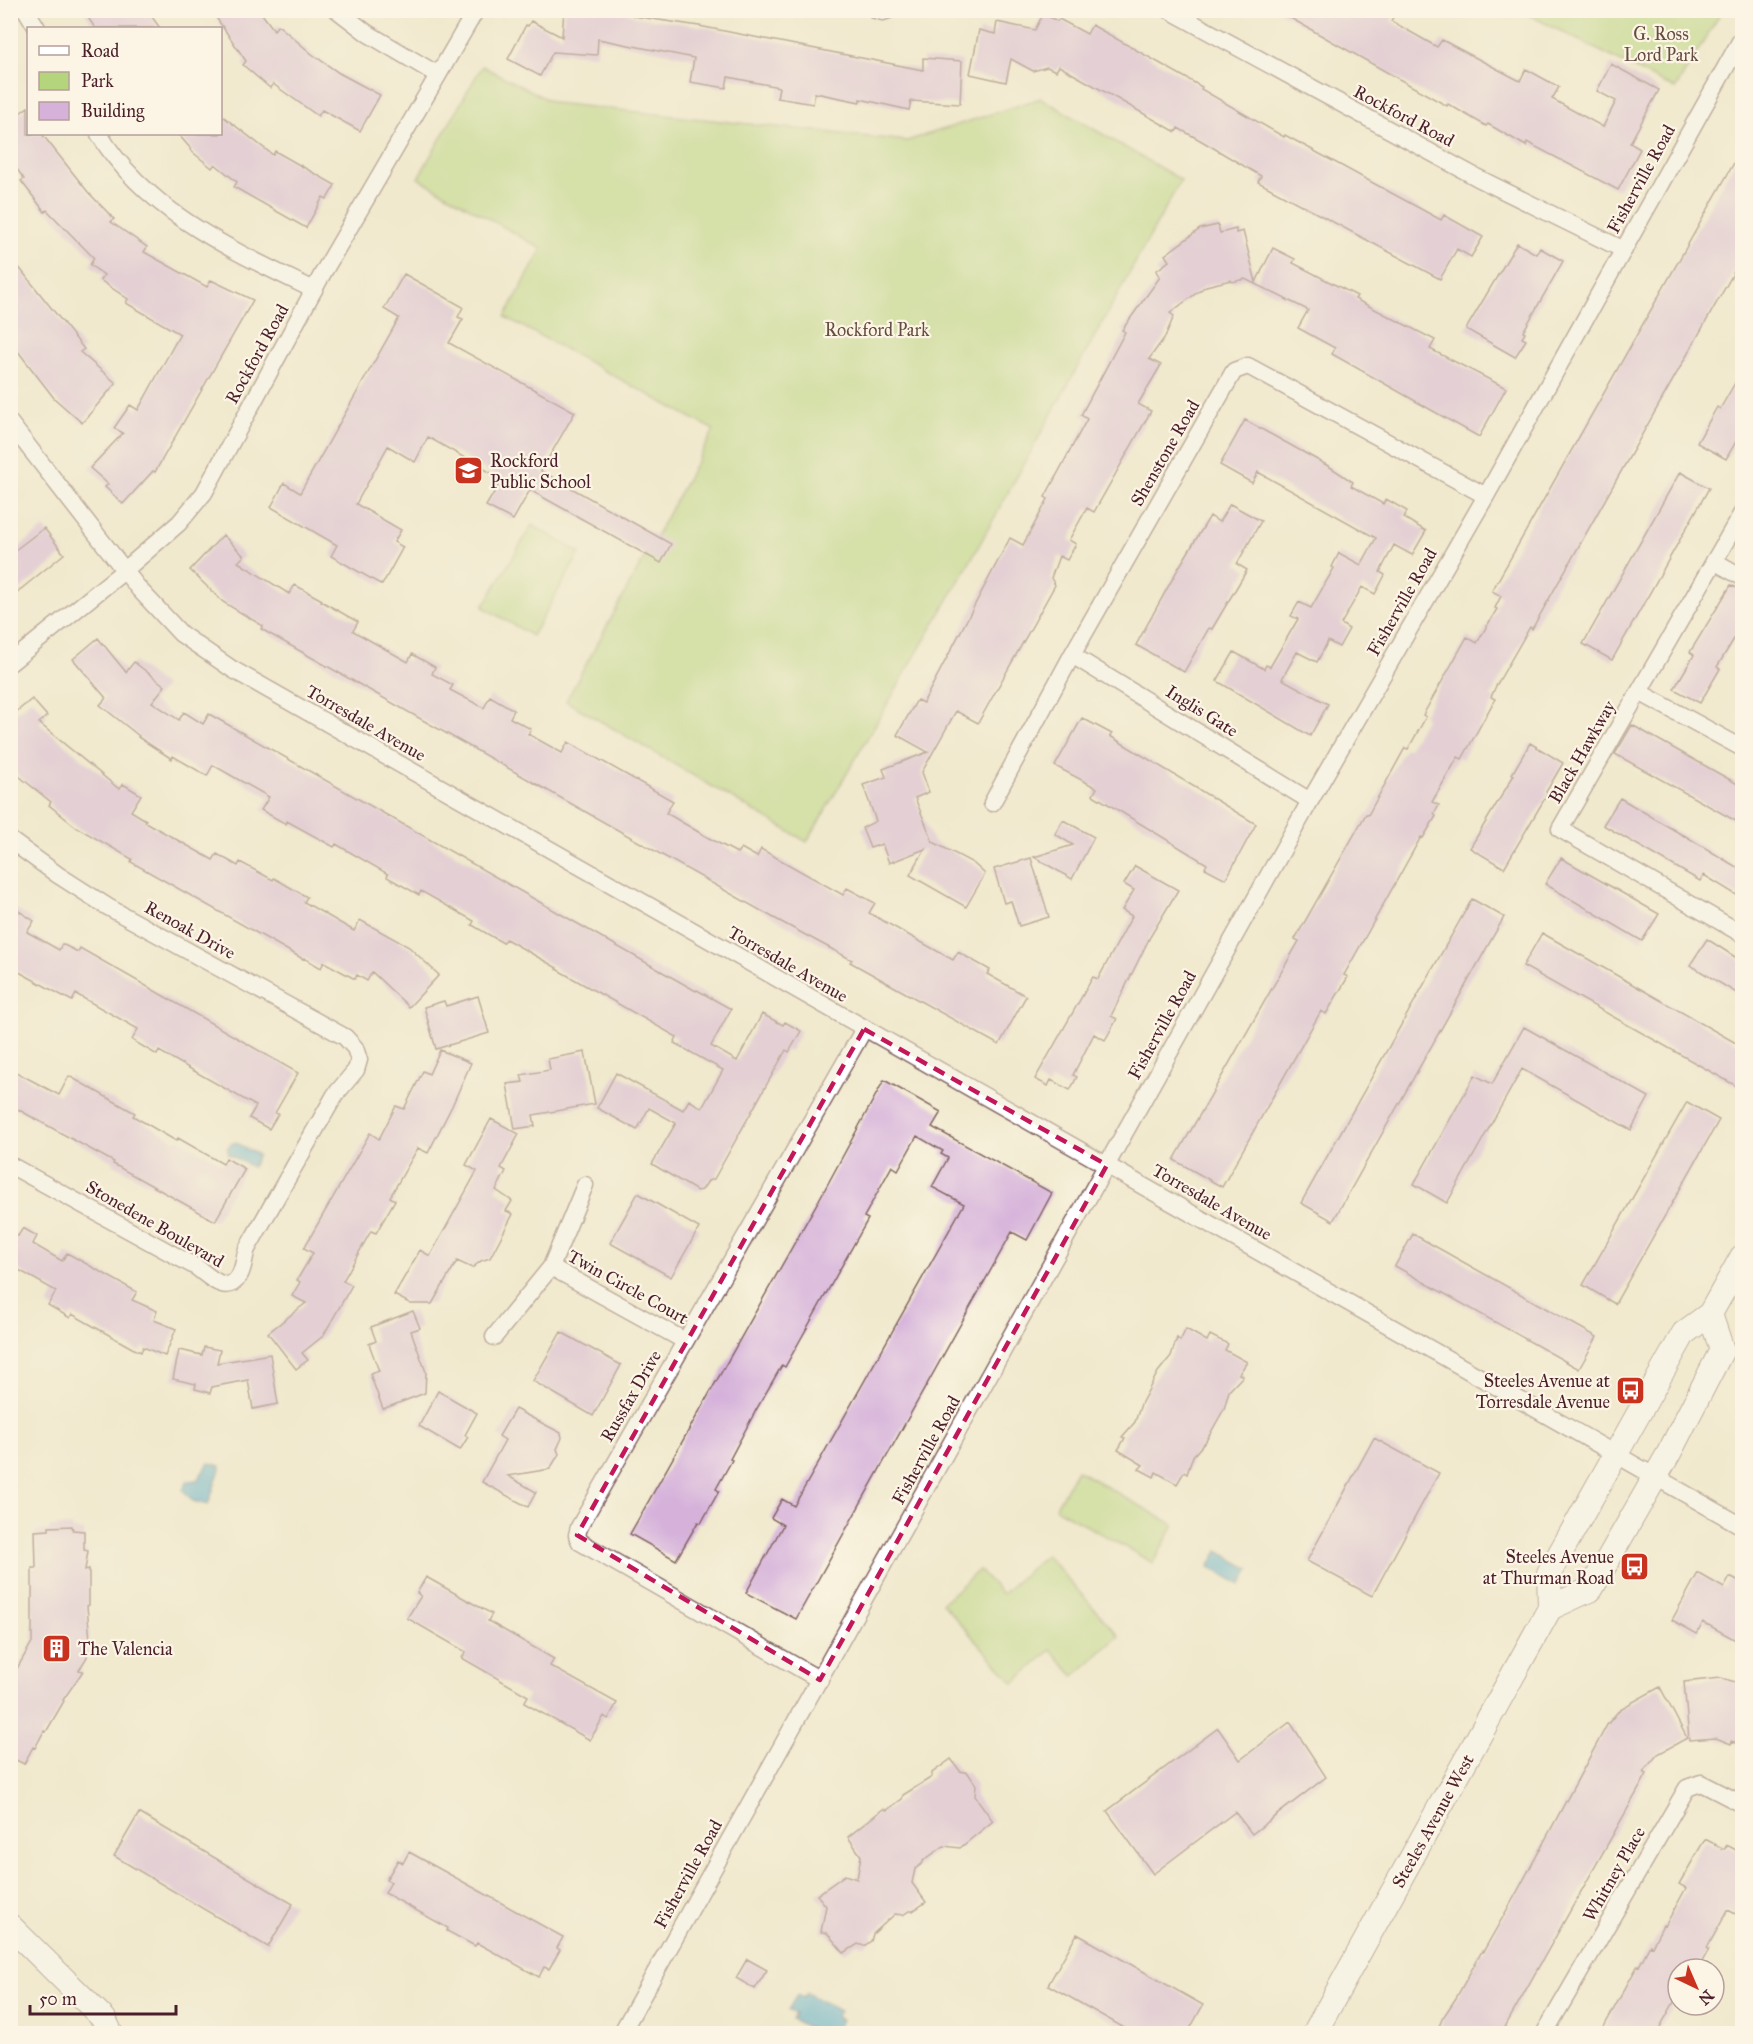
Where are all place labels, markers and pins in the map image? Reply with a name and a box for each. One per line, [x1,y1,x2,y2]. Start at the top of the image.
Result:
place label: Rockford Public School [490,450,591,493]
school or university icon: Rockford Public School [453,455,485,487]
place label: Steeles Avenue at Torresdale Avenue [1476,1370,1611,1413]
bus stop icon: Steeles Avenue at Torresdale Avenue [1615,1375,1647,1407]
place label: Steeles Avenue at Thurman Road [1483,1546,1614,1589]
bus stop icon: Steeles Avenue at Thurman Road [1619,1551,1651,1583]
building icon: The Valencia [41,1633,73,1665]
place label: The Valencia [78,1638,173,1660]

